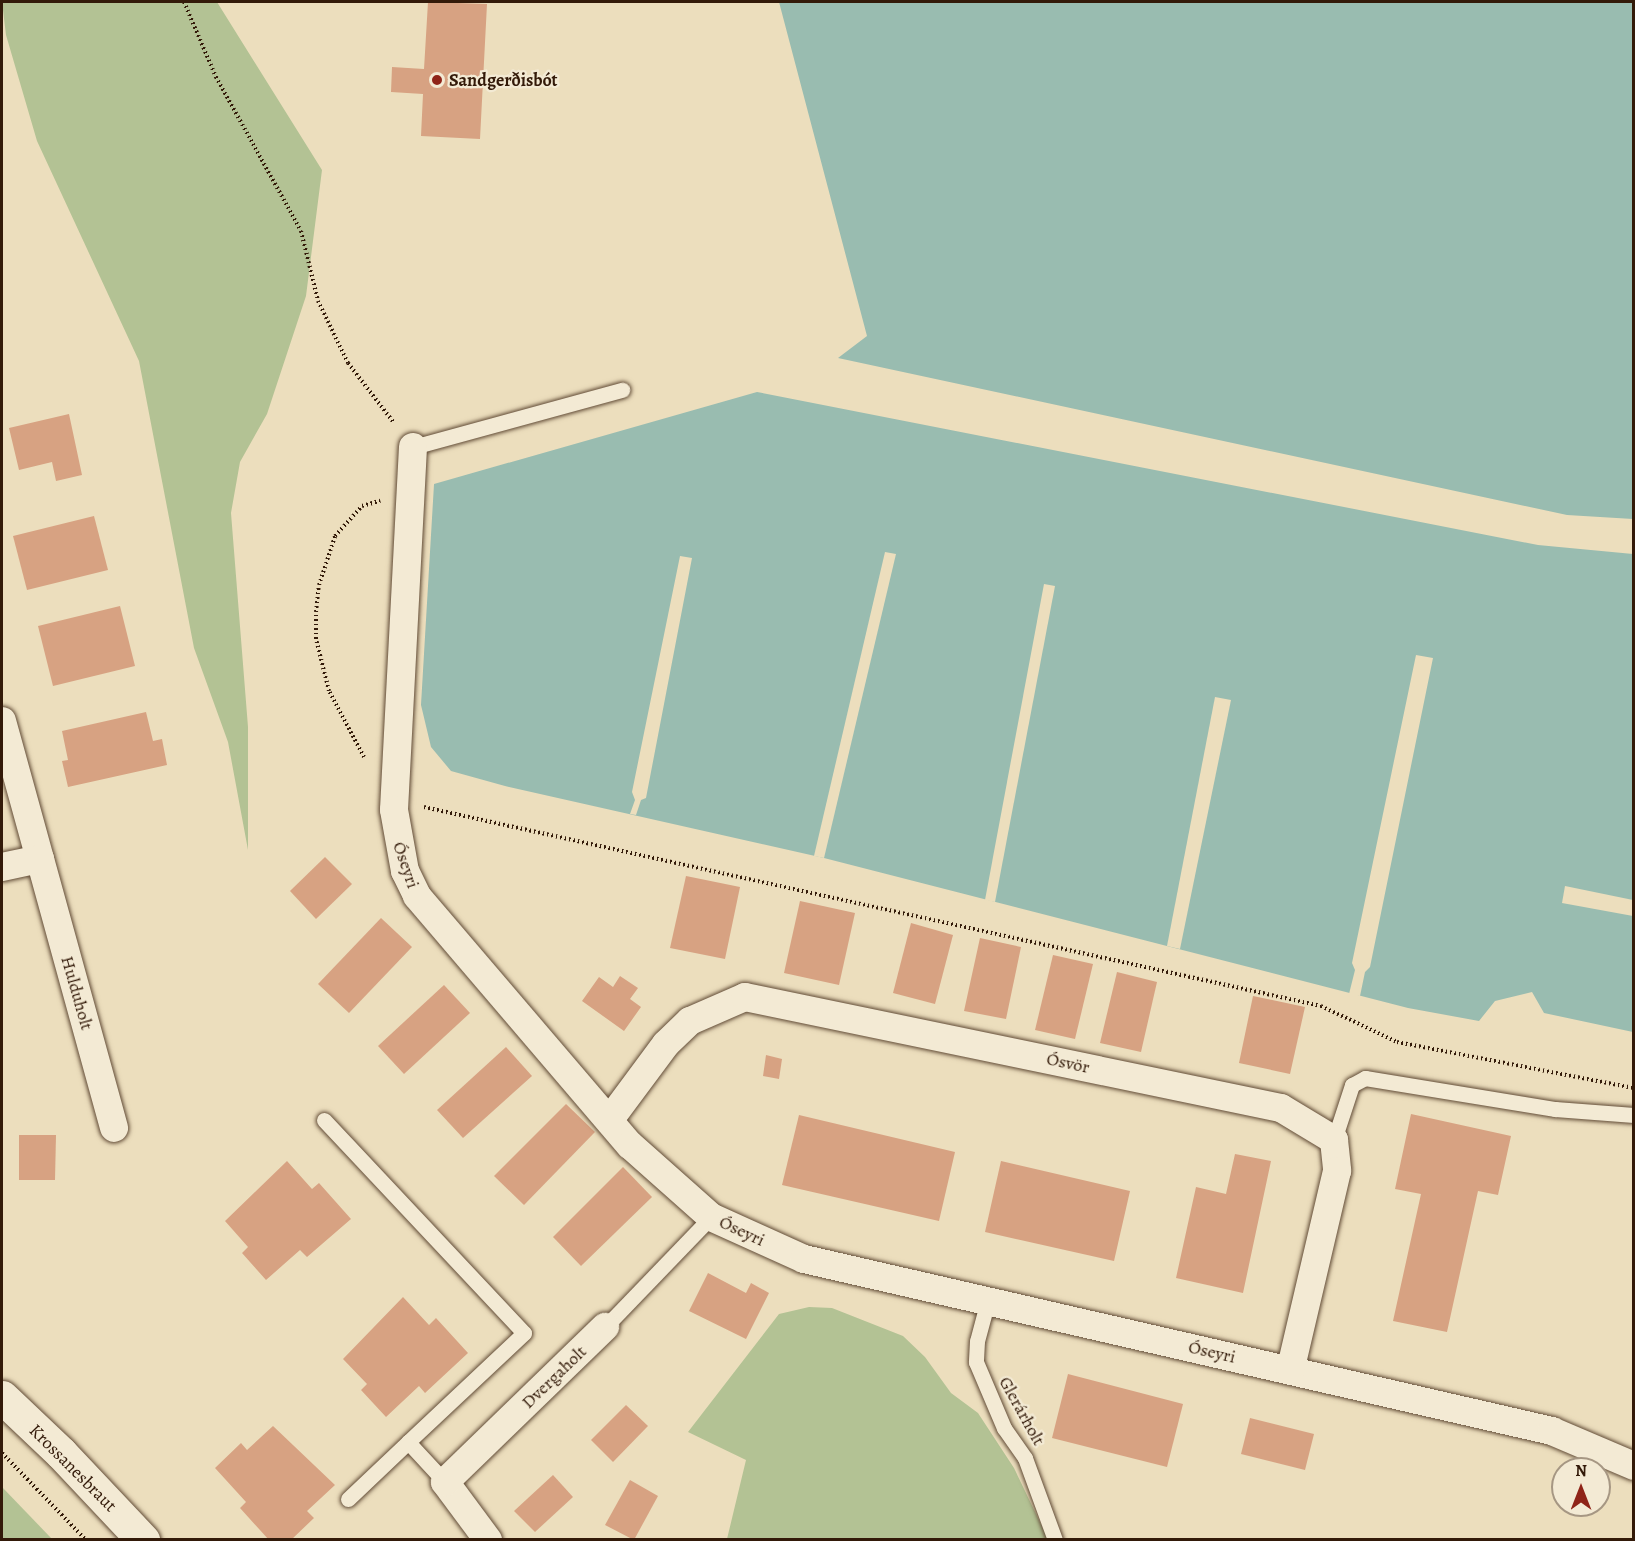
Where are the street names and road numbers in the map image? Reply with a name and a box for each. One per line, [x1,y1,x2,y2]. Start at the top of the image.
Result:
street label: Óseyri [388,839,424,891]
street label: Hulduholt [56,953,98,1033]
street label: Ósvör [1045,1048,1091,1078]
street label: Óseyri [716,1211,768,1251]
street label: Óseyri [1186,1336,1238,1368]
street label: Dvergaholt [517,1341,591,1413]
street label: Glerárholt [994,1373,1050,1449]
street label: Krossanesbraut [25,1420,121,1516]

